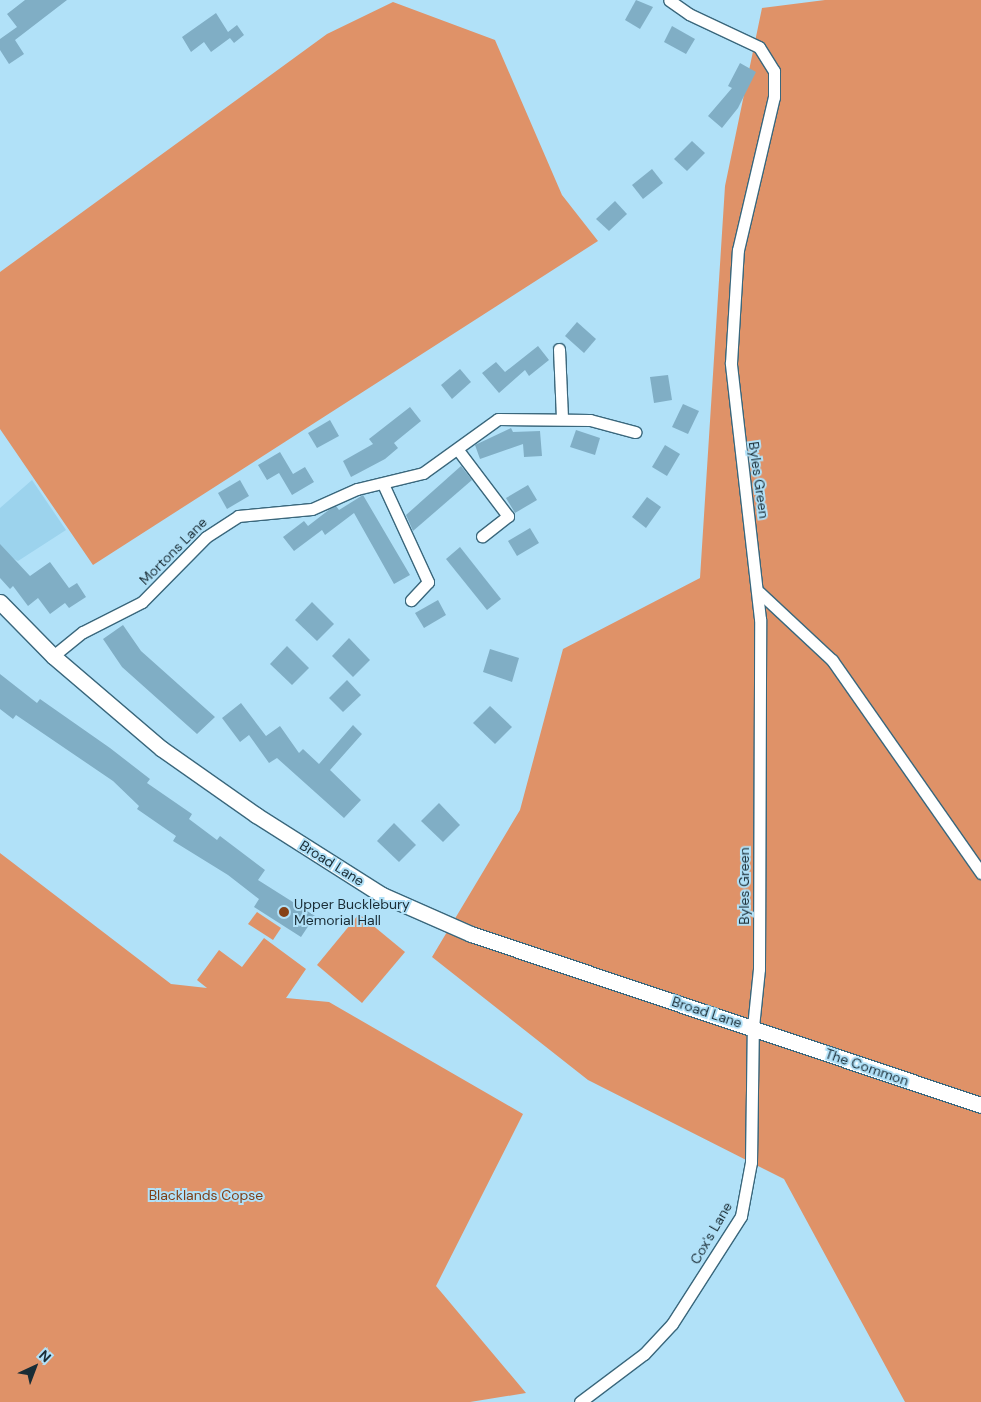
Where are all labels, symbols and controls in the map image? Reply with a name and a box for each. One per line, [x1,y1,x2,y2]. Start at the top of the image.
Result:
street label: Byles Green [745,440,773,520]
street label: Mortons Lane [136,514,210,588]
street label: Broad Lane [297,837,367,889]
street label: Byles Green [736,847,752,925]
place label: Upper Bucklebury Memorial Hall [294,896,410,929]
marker: Upper Bucklebury Memorial Hall [278,906,290,918]
street label: Broad Lane [670,993,744,1031]
street label: The Common [823,1045,911,1089]
park label: Blacklands Copse [149,1187,263,1203]
street label: Cox's Lane [686,1199,736,1267]
north arrow [10,1342,60,1392]
text: N [35,1346,55,1366]

